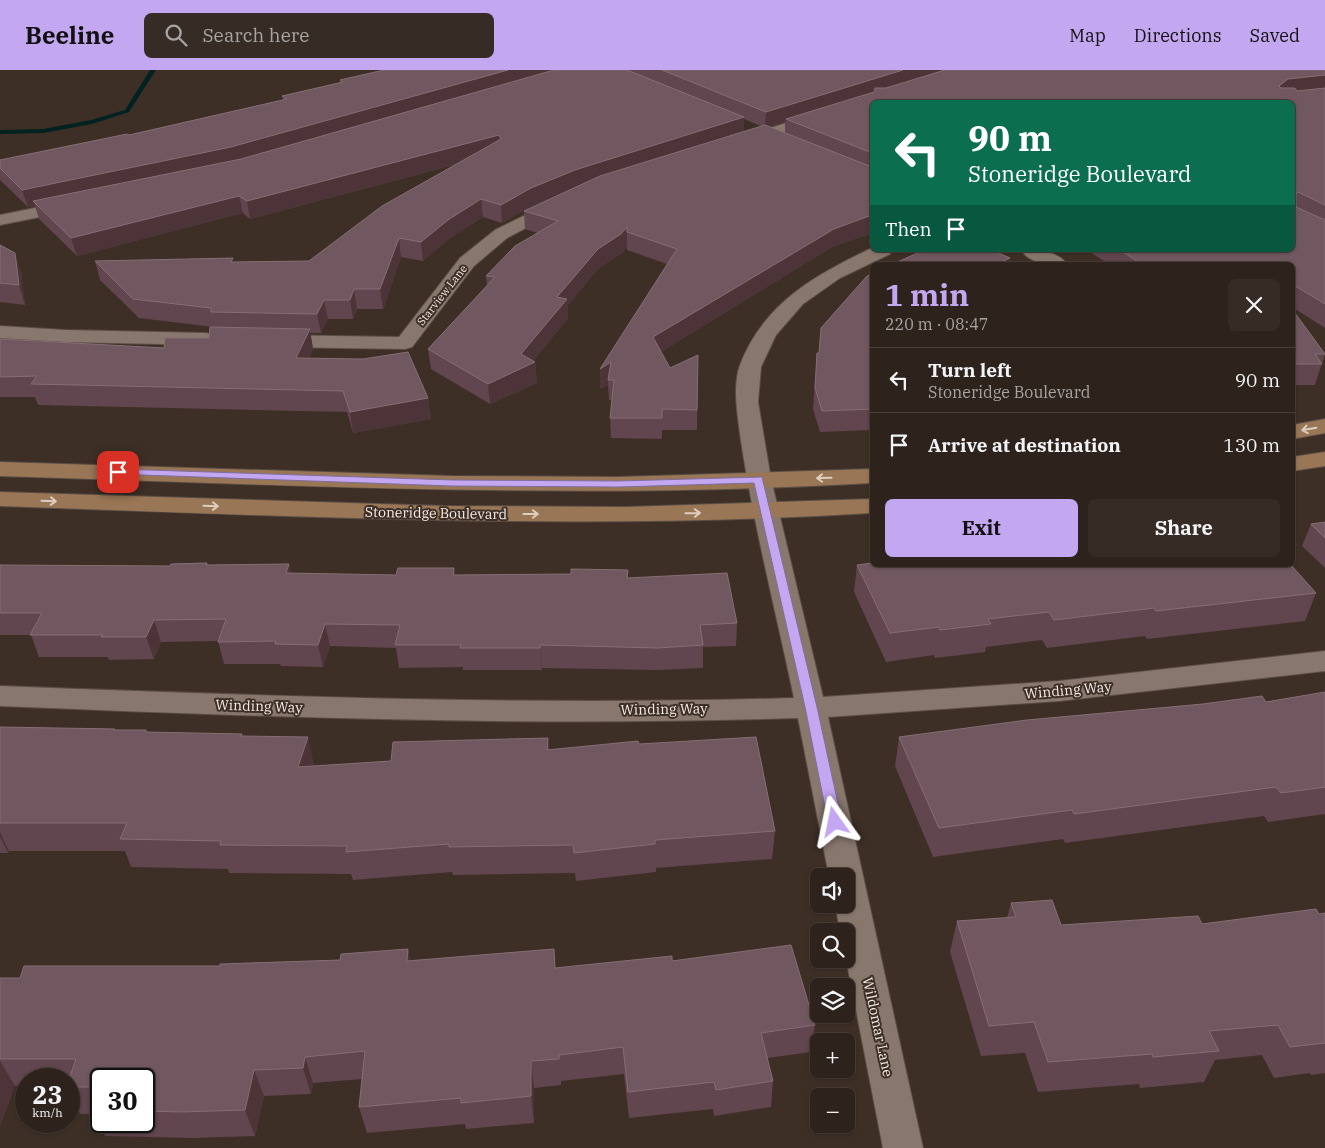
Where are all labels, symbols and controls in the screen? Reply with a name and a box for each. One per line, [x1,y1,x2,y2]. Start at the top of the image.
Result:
search box [144,13,494,58]
text: Beeline [25,19,114,51]
icon: search [162,21,190,49]
text: Search here [202,23,309,47]
text: Map [1069,24,1106,47]
text: Directions [1134,24,1222,47]
text: Saved [1250,24,1300,47]
text: 90 m [968,115,1052,161]
icon: left [885,120,950,185]
text: Stoneridge Boulevard [968,159,1192,188]
icon: arrive [942,215,970,243]
text: Then [885,217,932,241]
street label: Starview Lane [414,262,470,328]
text: 1 min [885,275,969,314]
button: close [1228,279,1280,331]
text: 220 m · 08:47 [885,314,988,334]
text: Turn left [928,358,1011,382]
icon: left [885,366,913,394]
text: 90 m [1235,368,1280,392]
text: Stoneridge Boulevard [928,382,1091,402]
one-way arrow [1301,424,1317,434]
icon: arrive [885,431,913,459]
text: Arrive at destination [928,433,1121,457]
text: 130 m [1223,433,1280,457]
pin [97,451,139,493]
icon: arrive [104,458,132,486]
one-way arrow [816,473,832,482]
one-way arrow [40,496,56,505]
button: Exit [885,499,1078,557]
button: Share [1088,499,1280,557]
one-way arrow [203,502,219,511]
street label: Stoneridge Boulevard [365,503,508,523]
one-way arrow [685,508,701,518]
one-way arrow [522,509,539,519]
street label: Winding Way [1024,677,1113,703]
street label: Winding Way [215,695,303,717]
street label: Winding Way [620,699,708,719]
position arrow [808,795,860,847]
map controls [810,868,855,1133]
button: sound [810,868,855,913]
button: search [810,923,855,968]
street label: Wildomar Lane [859,976,897,1078]
button: layers [810,978,855,1023]
button: + [810,1033,855,1078]
speed limit sign: 30 [90,1068,155,1133]
text: 23 [32,1078,63,1111]
button: − [810,1088,855,1133]
text: km/h [32,1105,63,1120]

